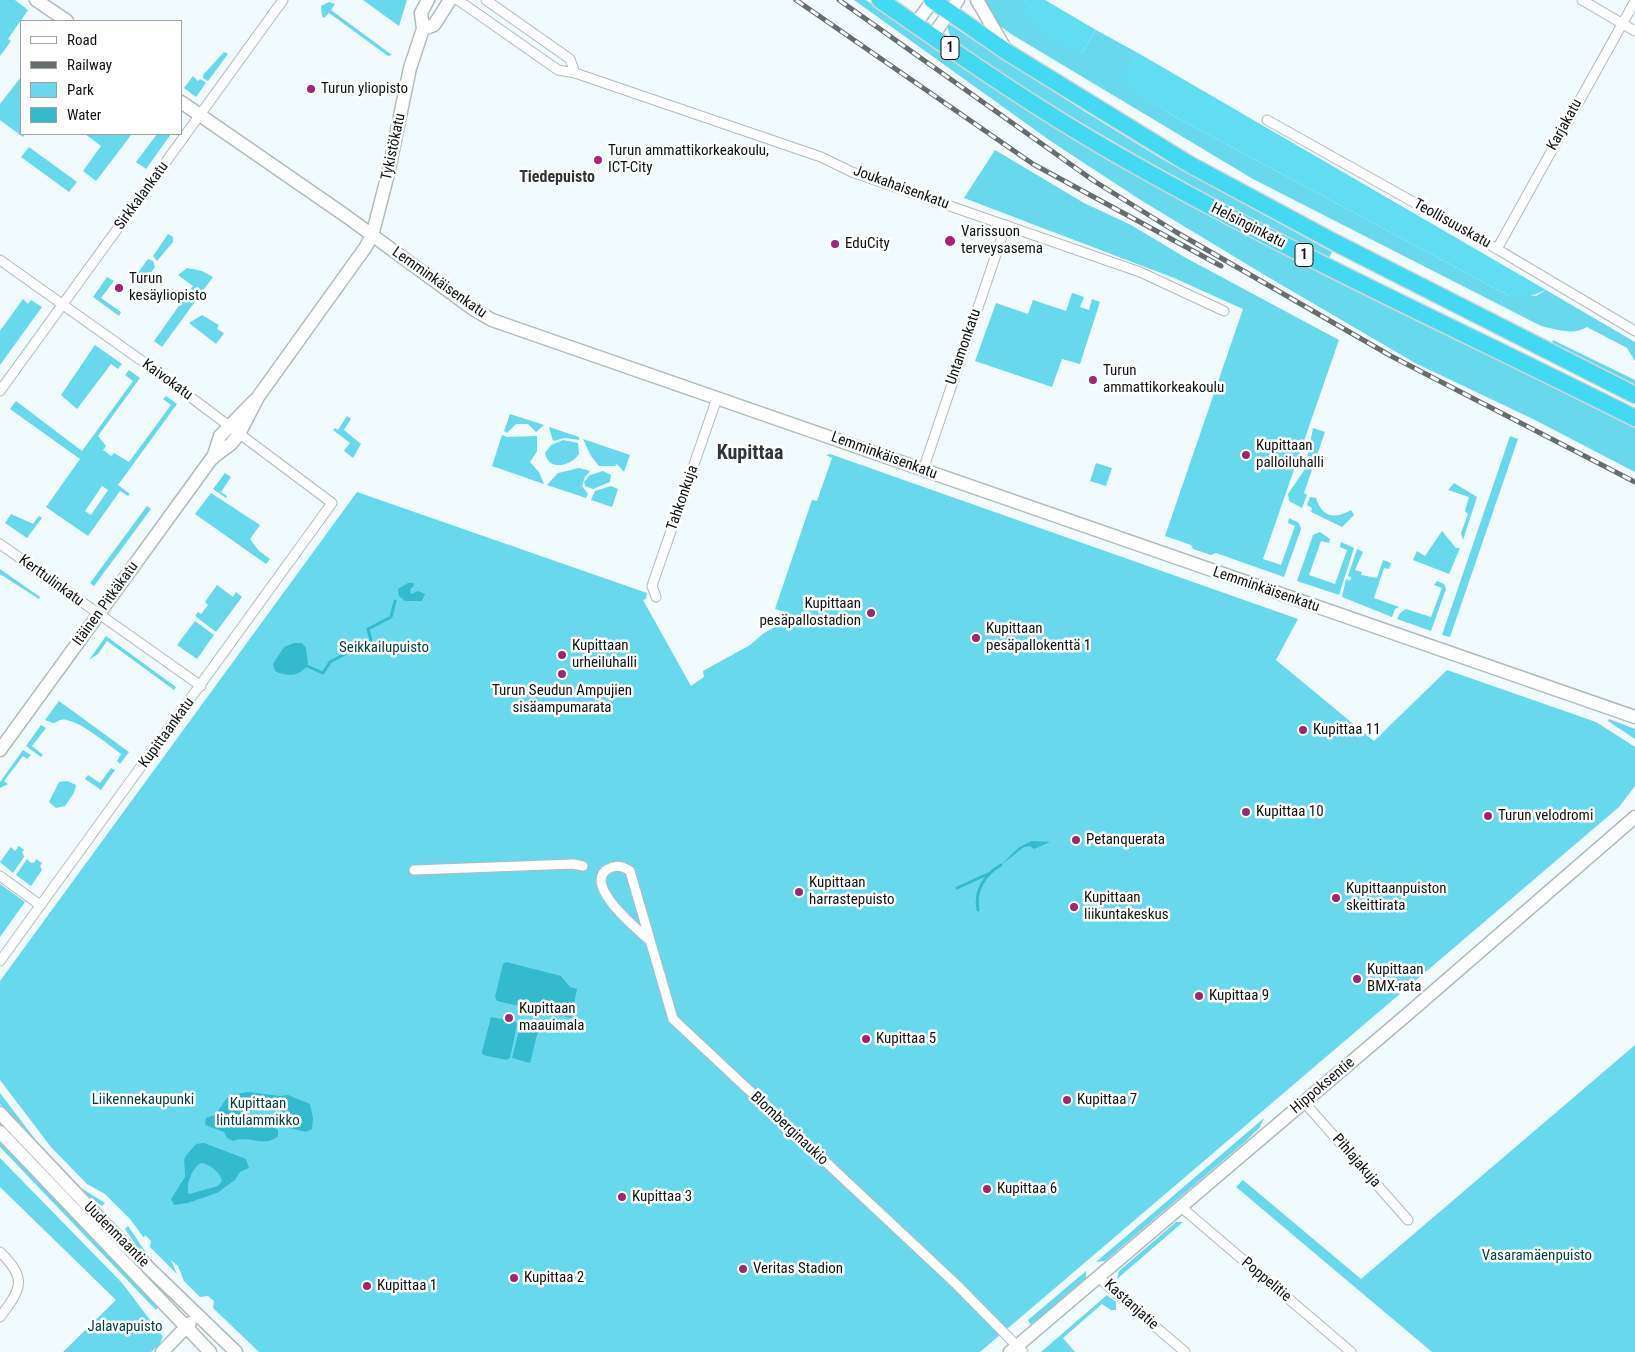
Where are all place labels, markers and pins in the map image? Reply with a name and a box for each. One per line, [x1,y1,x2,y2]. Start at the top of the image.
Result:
place label: Turun yliopisto [321,80,408,98]
marker: Turun yliopisto [305,83,317,95]
place label: Turun ammattikorkeakoulu, ICT-City [608,142,769,177]
marker: Turun ammattikorkeakoulu, ICT-City [592,154,604,166]
place label: Varissuon terveysasema [961,223,1043,258]
marker: Varissuon terveysasema [943,234,957,248]
place label: EduCity [845,235,890,253]
marker: EduCity [829,238,841,250]
place label: Turun kesäyliopisto [129,270,207,305]
marker: Turun kesäyliopisto [113,282,125,294]
place label: Turun ammattikorkeakoulu [1103,362,1224,397]
marker: Turun ammattikorkeakoulu [1087,374,1099,386]
place label: Kupittaan palloiluhalli [1256,437,1324,472]
marker: Kupittaan palloiluhalli [1240,449,1252,461]
place label: Kupittaan pesäpallostadion [759,595,861,630]
marker: Kupittaan pesäpallostadion [865,607,877,619]
place label: Kupittaan pesäpallokenttä 1 [986,620,1091,655]
marker: Kupittaan pesäpallokenttä 1 [970,632,982,644]
place label: Kupittaan urheiluhalli [572,637,637,672]
marker: Kupittaan urheiluhalli [556,649,568,661]
marker: Turun Seudun Ampujien sisäampumarata [556,668,568,680]
place label: Turun Seudun Ampujien sisäampumarata [492,682,632,717]
place label: Kupittaa 11 [1313,721,1381,739]
marker: Kupittaa 11 [1297,724,1309,736]
place label: Kupittaa 10 [1256,803,1324,821]
marker: Kupittaa 10 [1240,806,1252,818]
place label: Turun velodromi [1498,807,1593,825]
marker: Turun velodromi [1482,810,1494,822]
place label: Petanquerata [1086,831,1165,849]
marker: Petanquerata [1070,834,1082,846]
place label: Kupittaan harrastepuisto [809,874,895,909]
place label: Kupittaanpuiston skeittirata [1346,880,1447,915]
marker: Kupittaan harrastepuisto [793,886,805,898]
place label: Kupittaan liikuntakeskus [1084,889,1169,924]
marker: Kupittaanpuiston skeittirata [1330,892,1342,904]
marker: Kupittaan liikuntakeskus [1068,901,1080,913]
place label: Kupittaan BMX-rata [1367,961,1424,996]
marker: Kupittaan BMX-rata [1351,973,1363,985]
place label: Kupittaa 9 [1209,987,1269,1005]
marker: Kupittaa 9 [1193,990,1205,1002]
place label: Kupittaan maauimala [519,1000,584,1035]
marker: Kupittaan maauimala [503,1012,515,1024]
place label: Kupittaa 5 [876,1030,936,1048]
marker: Kupittaa 5 [860,1033,872,1045]
place label: Kupittaa 7 [1077,1091,1137,1109]
marker: Kupittaa 7 [1061,1094,1073,1106]
place label: Kupittaa 6 [997,1180,1057,1198]
marker: Kupittaa 6 [981,1183,993,1195]
place label: Kupittaa 3 [632,1188,692,1206]
marker: Kupittaa 3 [616,1191,628,1203]
place label: Veritas Stadion [753,1260,843,1278]
marker: Veritas Stadion [737,1263,749,1275]
place label: Kupittaa 2 [524,1269,584,1287]
marker: Kupittaa 2 [508,1272,520,1284]
place label: Kupittaa 1 [377,1277,437,1295]
marker: Kupittaa 1 [361,1280,373,1292]

